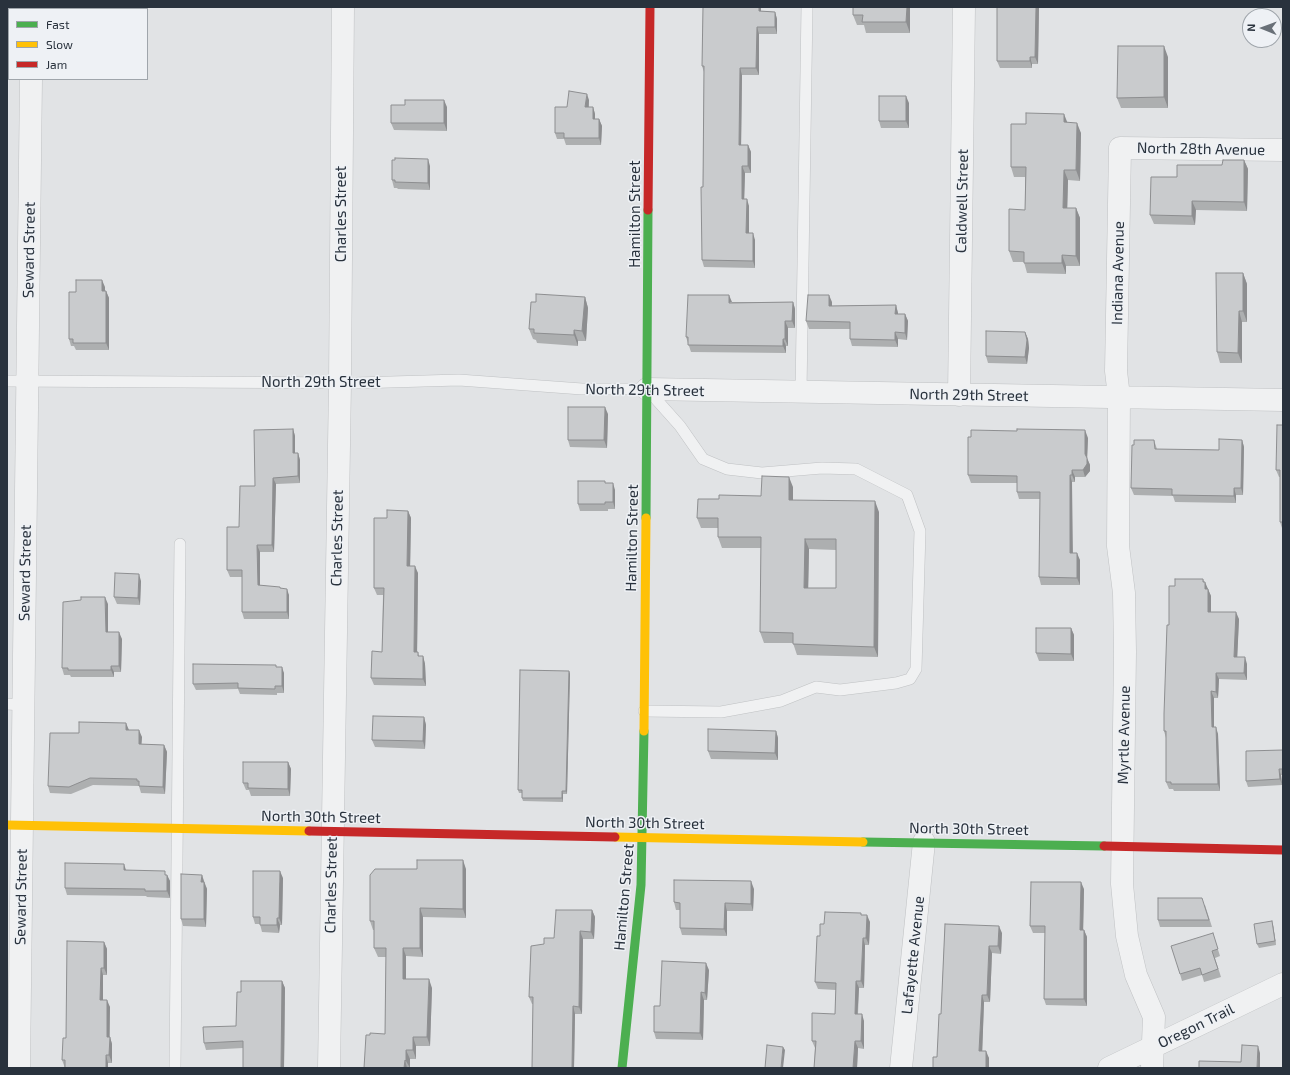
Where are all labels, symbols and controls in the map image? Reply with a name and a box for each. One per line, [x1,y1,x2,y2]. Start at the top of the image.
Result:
legend [8,8,148,80]
north arrow [1242,8,1282,48]
text: Fast [46,17,69,31]
text: N [1244,24,1257,32]
text: Slow [46,37,73,51]
text: Jam [46,57,67,71]
street label: North 28th Avenue [1137,139,1265,159]
street label: Caldwell Street [952,149,972,253]
street label: Hamilton Street [626,160,644,268]
street label: Charles Street [332,166,350,262]
street label: Seward Street [19,202,39,298]
street label: Indiana Avenue [1108,221,1128,325]
street label: North 29th Street [261,373,381,391]
street label: North 29th Street [585,380,705,400]
street label: North 29th Street [909,385,1029,405]
street label: Hamilton Street [622,484,642,592]
street label: Charles Street [327,490,347,586]
street label: Seward Street [15,525,35,621]
street label: Myrtle Avenue [1114,685,1134,785]
street label: North 30th Street [261,807,381,827]
street label: North 30th Street [585,813,705,833]
street label: North 30th Street [909,819,1029,839]
street label: Charles Street [321,837,341,933]
street label: Hamilton Street [610,843,638,951]
street label: Seward Street [11,849,31,945]
street label: Lafayette Avenue [898,895,928,1015]
street label: Oregon Trail [1155,1000,1237,1052]

